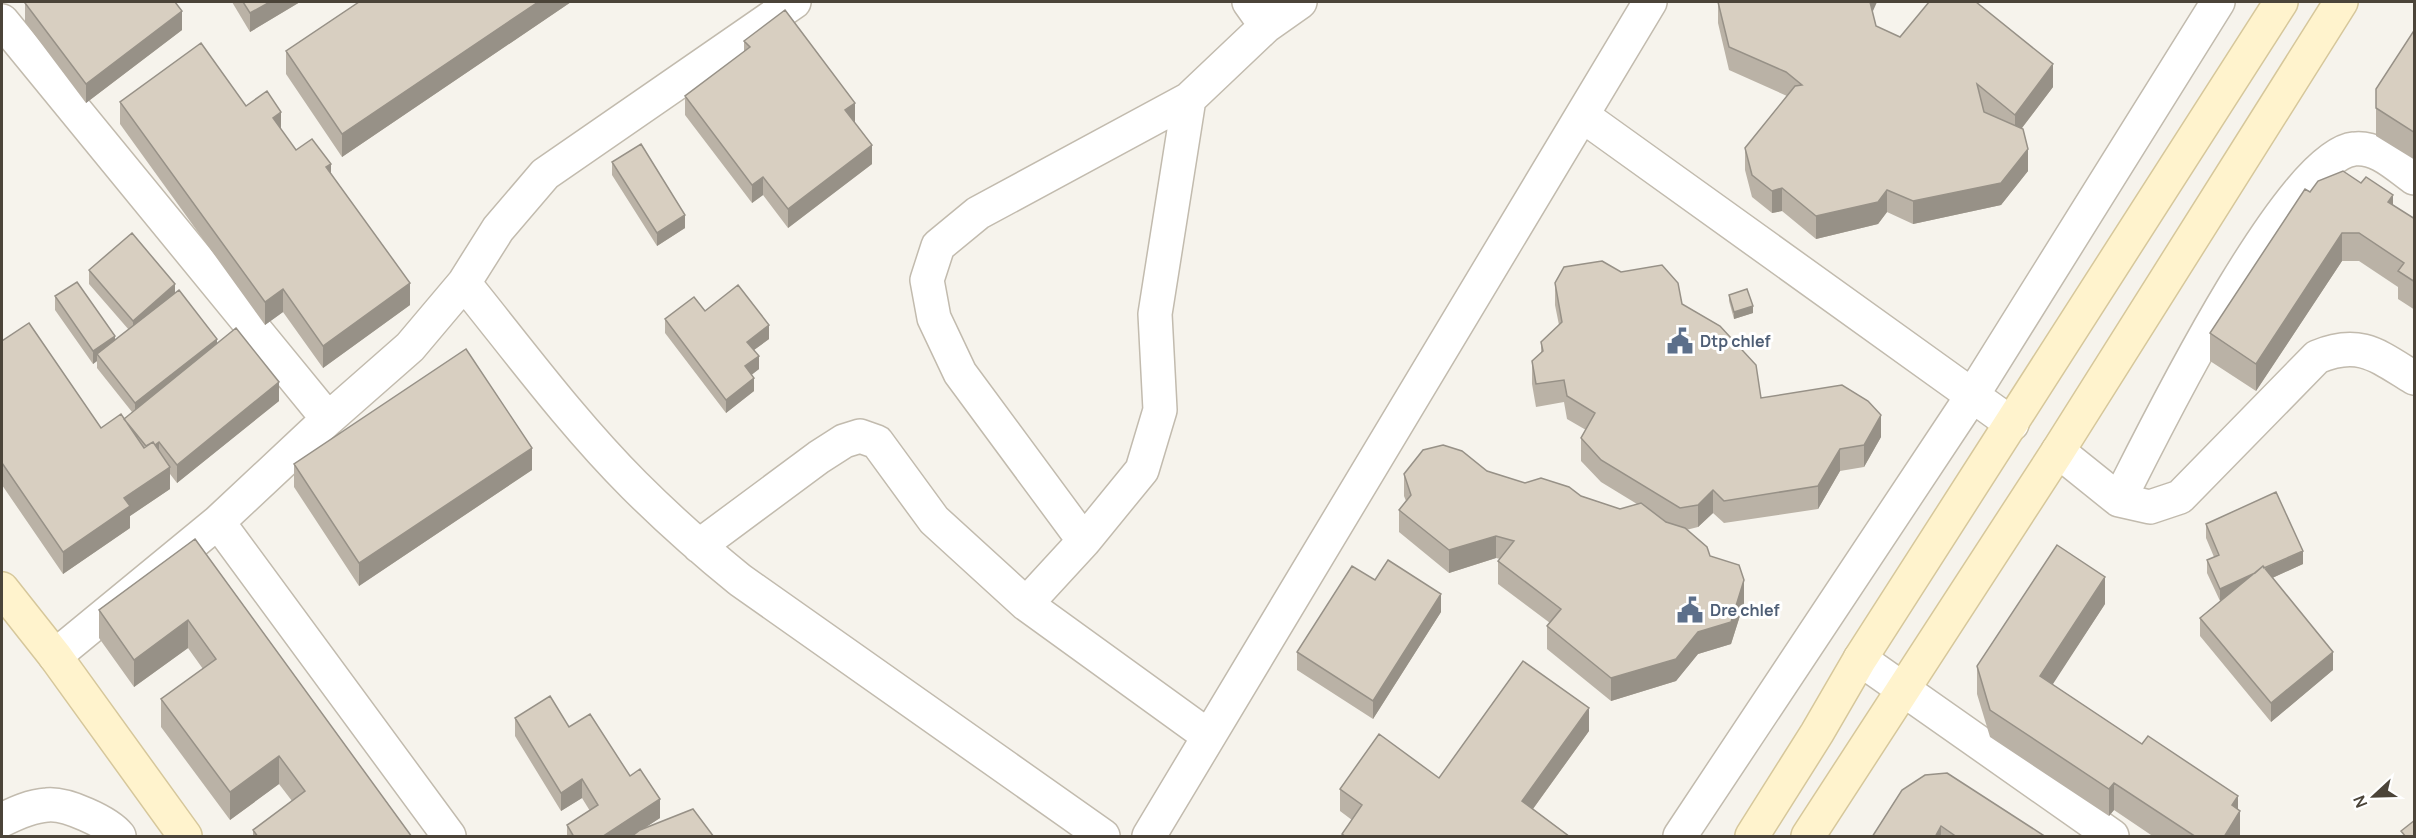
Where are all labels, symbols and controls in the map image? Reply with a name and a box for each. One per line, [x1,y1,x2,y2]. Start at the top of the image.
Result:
public building icon: Dtp chlef [1665,326,1695,356]
place label: Dtp chlef [1700,330,1771,352]
public building icon: Dre chlef [1675,595,1705,625]
place label: Dre chlef [1710,599,1780,621]
north arrow [2344,766,2404,826]
text: N [2348,792,2372,811]

